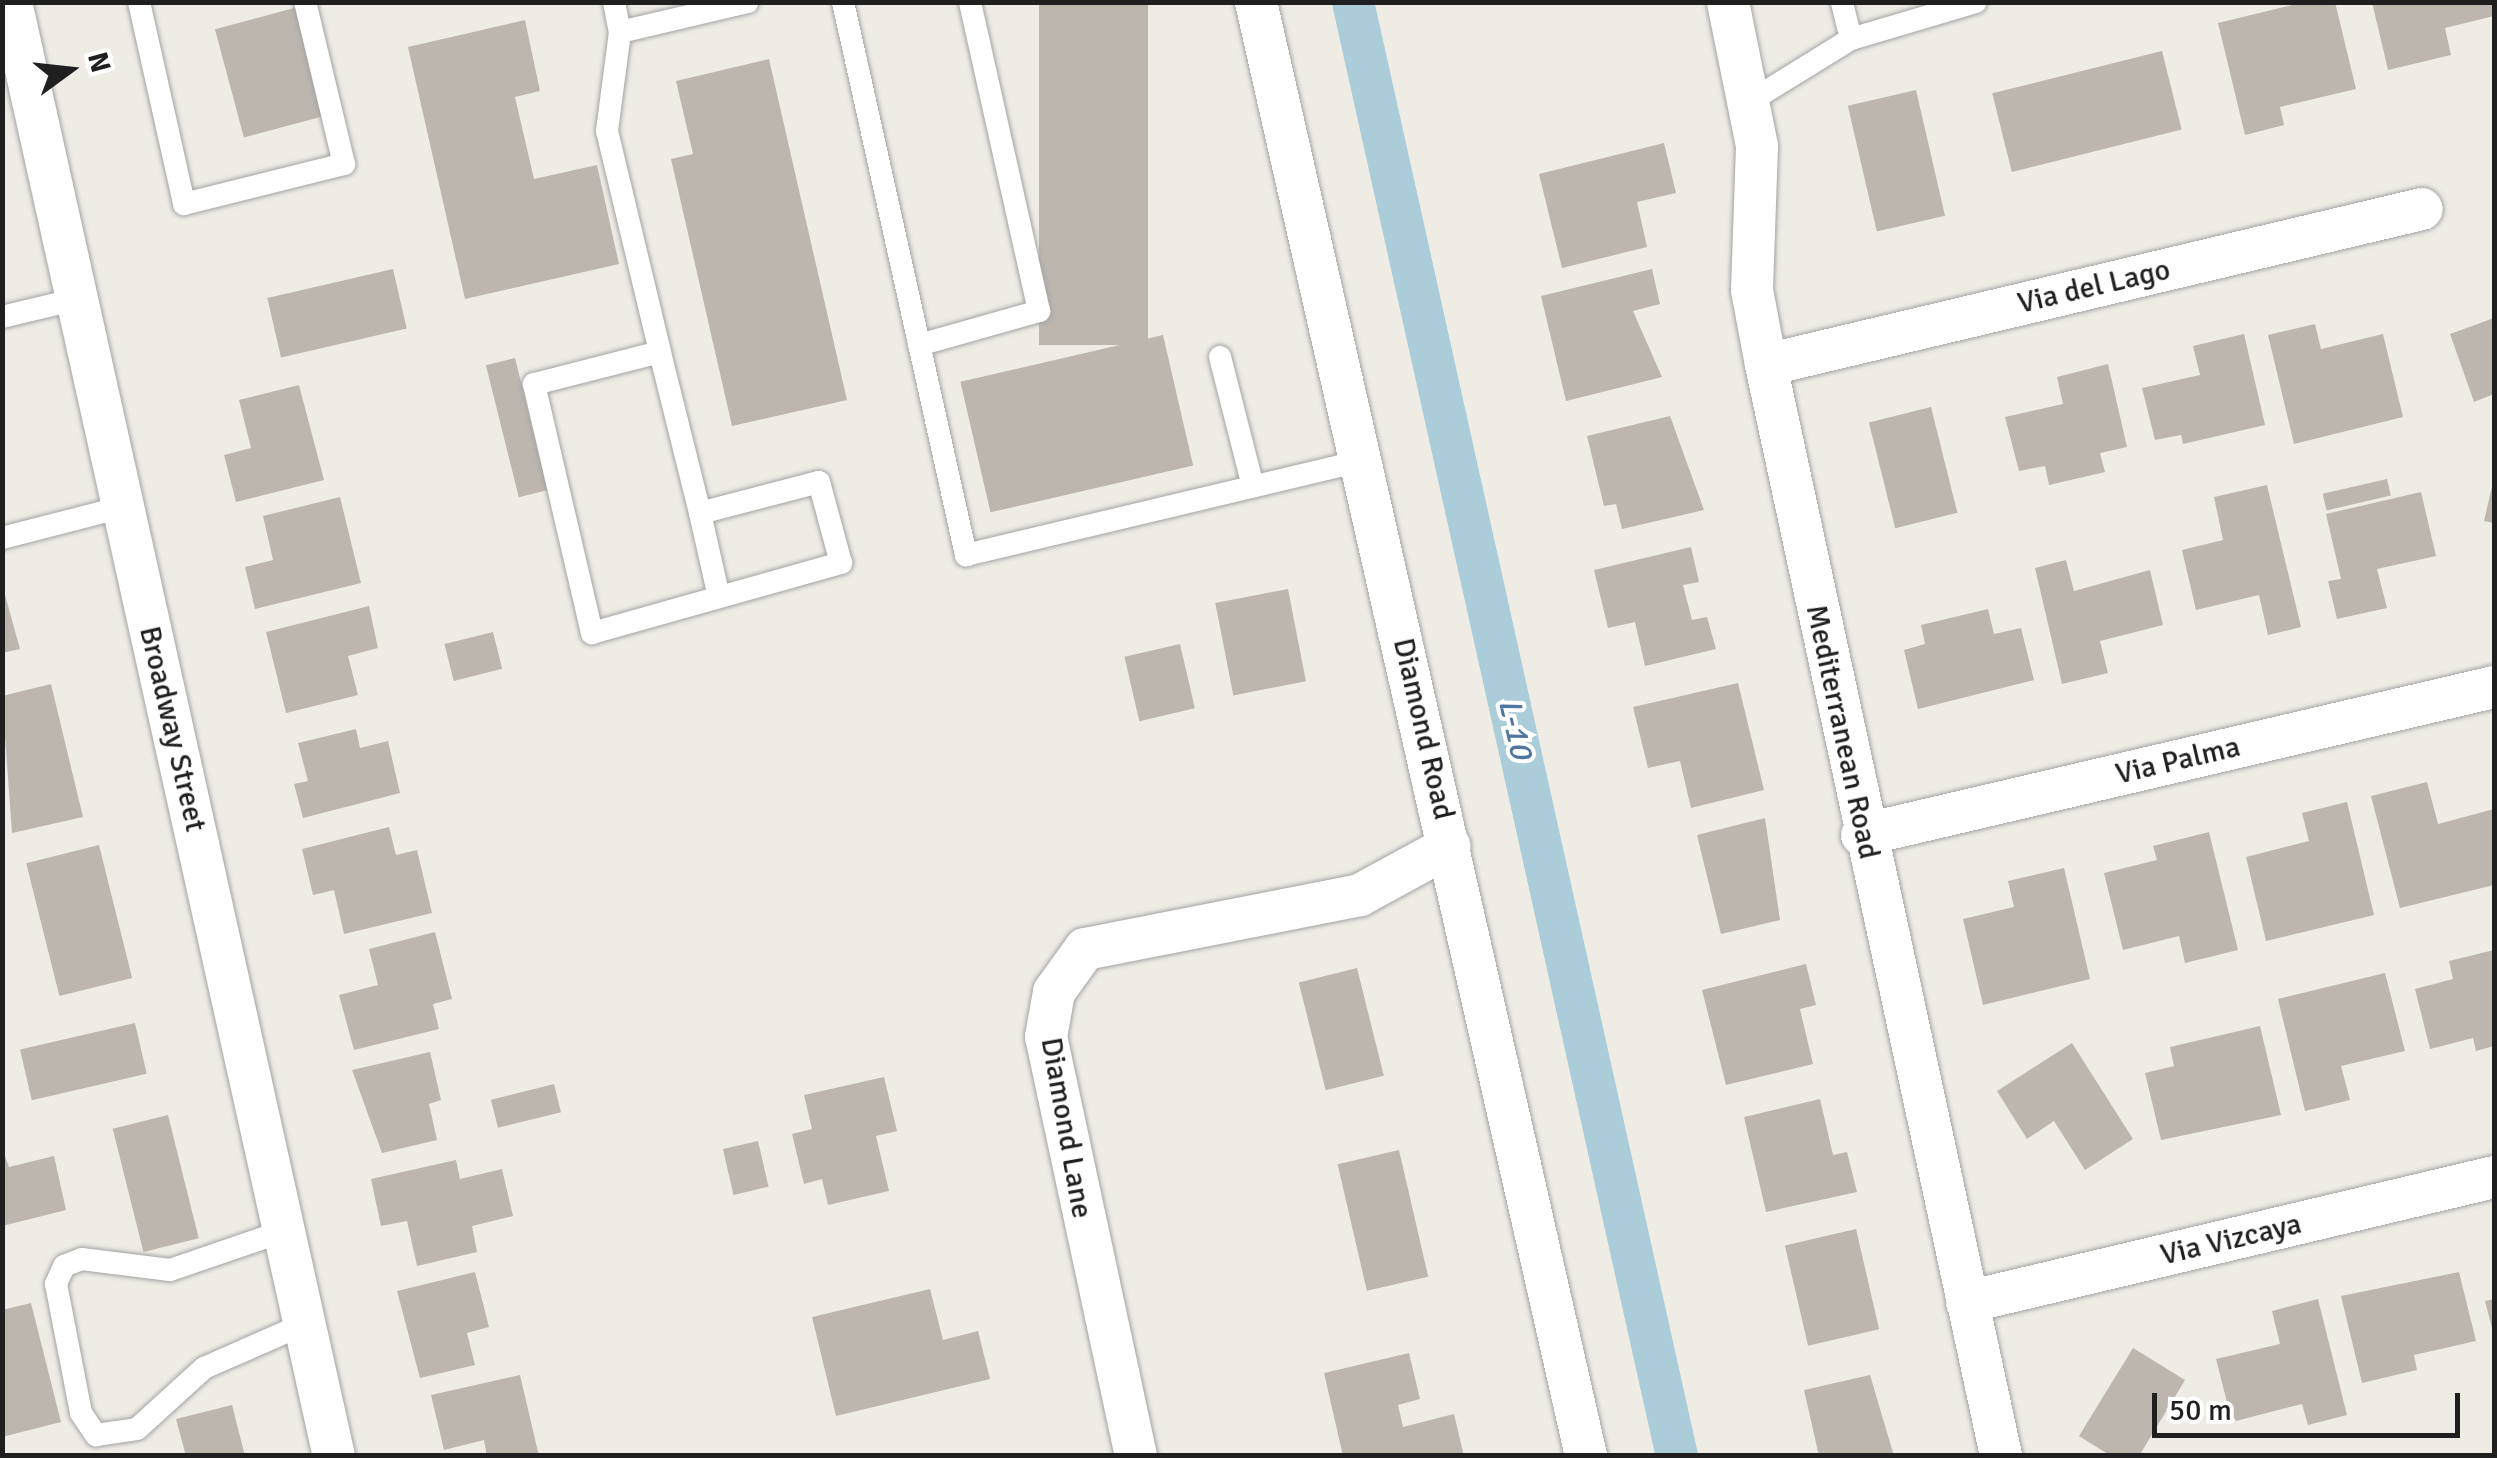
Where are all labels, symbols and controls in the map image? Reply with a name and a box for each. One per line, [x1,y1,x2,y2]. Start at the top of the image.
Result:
north arrow [20,20,120,120]
text: N [80,48,118,76]
street label: Via del Lago [2014,252,2174,322]
street label: Mediterranean Road [1797,602,1887,862]
street label: Broadway Street [131,623,213,835]
street label: Diamond Road [1385,635,1461,823]
water label: L-10 [1490,695,1540,763]
street label: Via Palma [2112,729,2244,793]
street label: Diamond Lane [1032,1035,1100,1221]
street label: Via Vizcaya [2157,1206,2305,1274]
scale bar [2157,1373,2464,1435]
text: 50 m [2169,1392,2232,1429]

